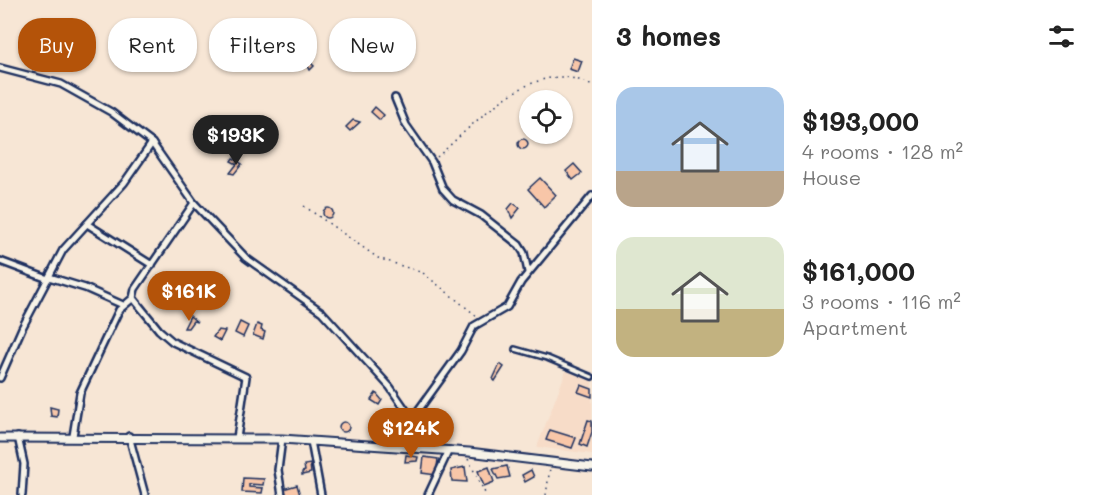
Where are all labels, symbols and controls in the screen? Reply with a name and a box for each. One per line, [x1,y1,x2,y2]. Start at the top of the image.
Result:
chip: Buy [18,18,96,72]
chip: Rent [108,18,197,72]
chip: Filters [209,18,317,72]
chip: New [329,18,416,72]
text: 3 homes [616,19,721,53]
icon: filters [1045,20,1078,53]
map controls [519,90,573,144]
button: locate [519,90,573,144]
text: $193,000 [802,104,919,138]
icon: home [664,111,736,183]
pin: $193K [194,115,278,166]
text: $193K [207,121,265,147]
text: 4 rooms · 128 m² [802,138,963,164]
text: House [802,164,861,190]
text: $161,000 [802,254,915,288]
icon: home [664,261,736,333]
pin: $161K [147,271,231,322]
text: $161K [161,277,217,303]
text: 3 rooms · 116 m² [802,288,961,314]
text: Apartment [802,314,908,340]
pin: $124K [369,408,453,459]
text: $124K [382,414,440,440]

